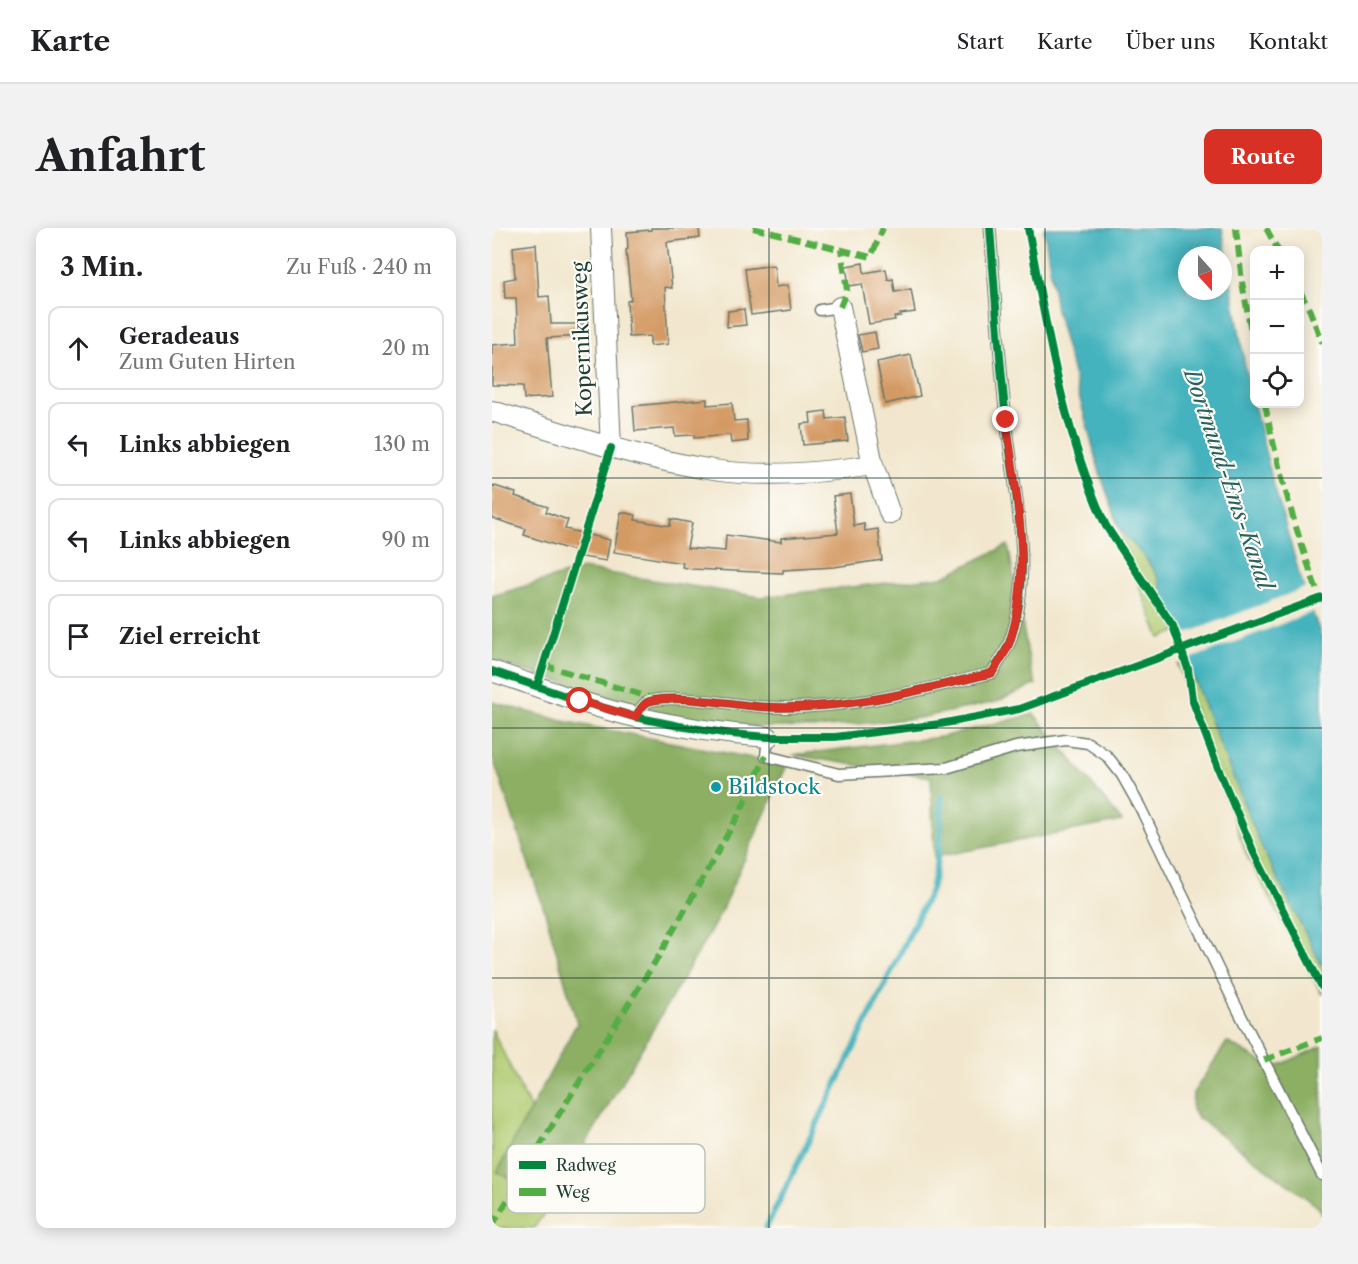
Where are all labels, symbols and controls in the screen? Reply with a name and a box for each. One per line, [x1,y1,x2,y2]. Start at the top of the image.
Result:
text: Karte [30,24,110,58]
text: Start [957,29,1004,54]
text: Karte [1037,29,1093,54]
text: Über uns [1126,29,1215,54]
text: Kontakt [1248,29,1328,54]
button: Route [1204,129,1322,184]
text: Anfahrt [36,130,205,182]
north arrow [1178,246,1232,300]
map controls [1250,246,1304,408]
button: + [1250,246,1304,300]
text: 3 Min. [60,251,143,283]
text: Zu Fuß · 240 m [286,255,432,279]
street label: Kopernikusweg [566,260,597,417]
button: − [1250,300,1304,354]
text: Geradeaus [119,323,239,350]
icon: ahead [62,332,95,365]
text: 20 m [382,336,430,360]
text: Zum Guten Hirten [119,350,296,374]
button: locate [1250,354,1304,408]
water label: Dortmund-Ems-Kanal [1177,363,1280,596]
route end [992,406,1018,432]
icon: left [62,428,95,461]
text: Links abbiegen [119,431,291,458]
text: 130 m [374,432,430,456]
icon: left [62,524,95,557]
text: Links abbiegen [119,527,291,554]
text: 90 m [382,528,430,552]
icon: arrive [62,620,95,653]
text: Ziel erreicht [119,623,260,650]
route start [566,687,592,713]
place label: Bildstock [728,774,821,799]
marker: Bildstock [709,780,723,794]
legend [507,1144,705,1213]
text: Radweg [556,1155,616,1175]
text: Weg [555,1182,590,1202]

